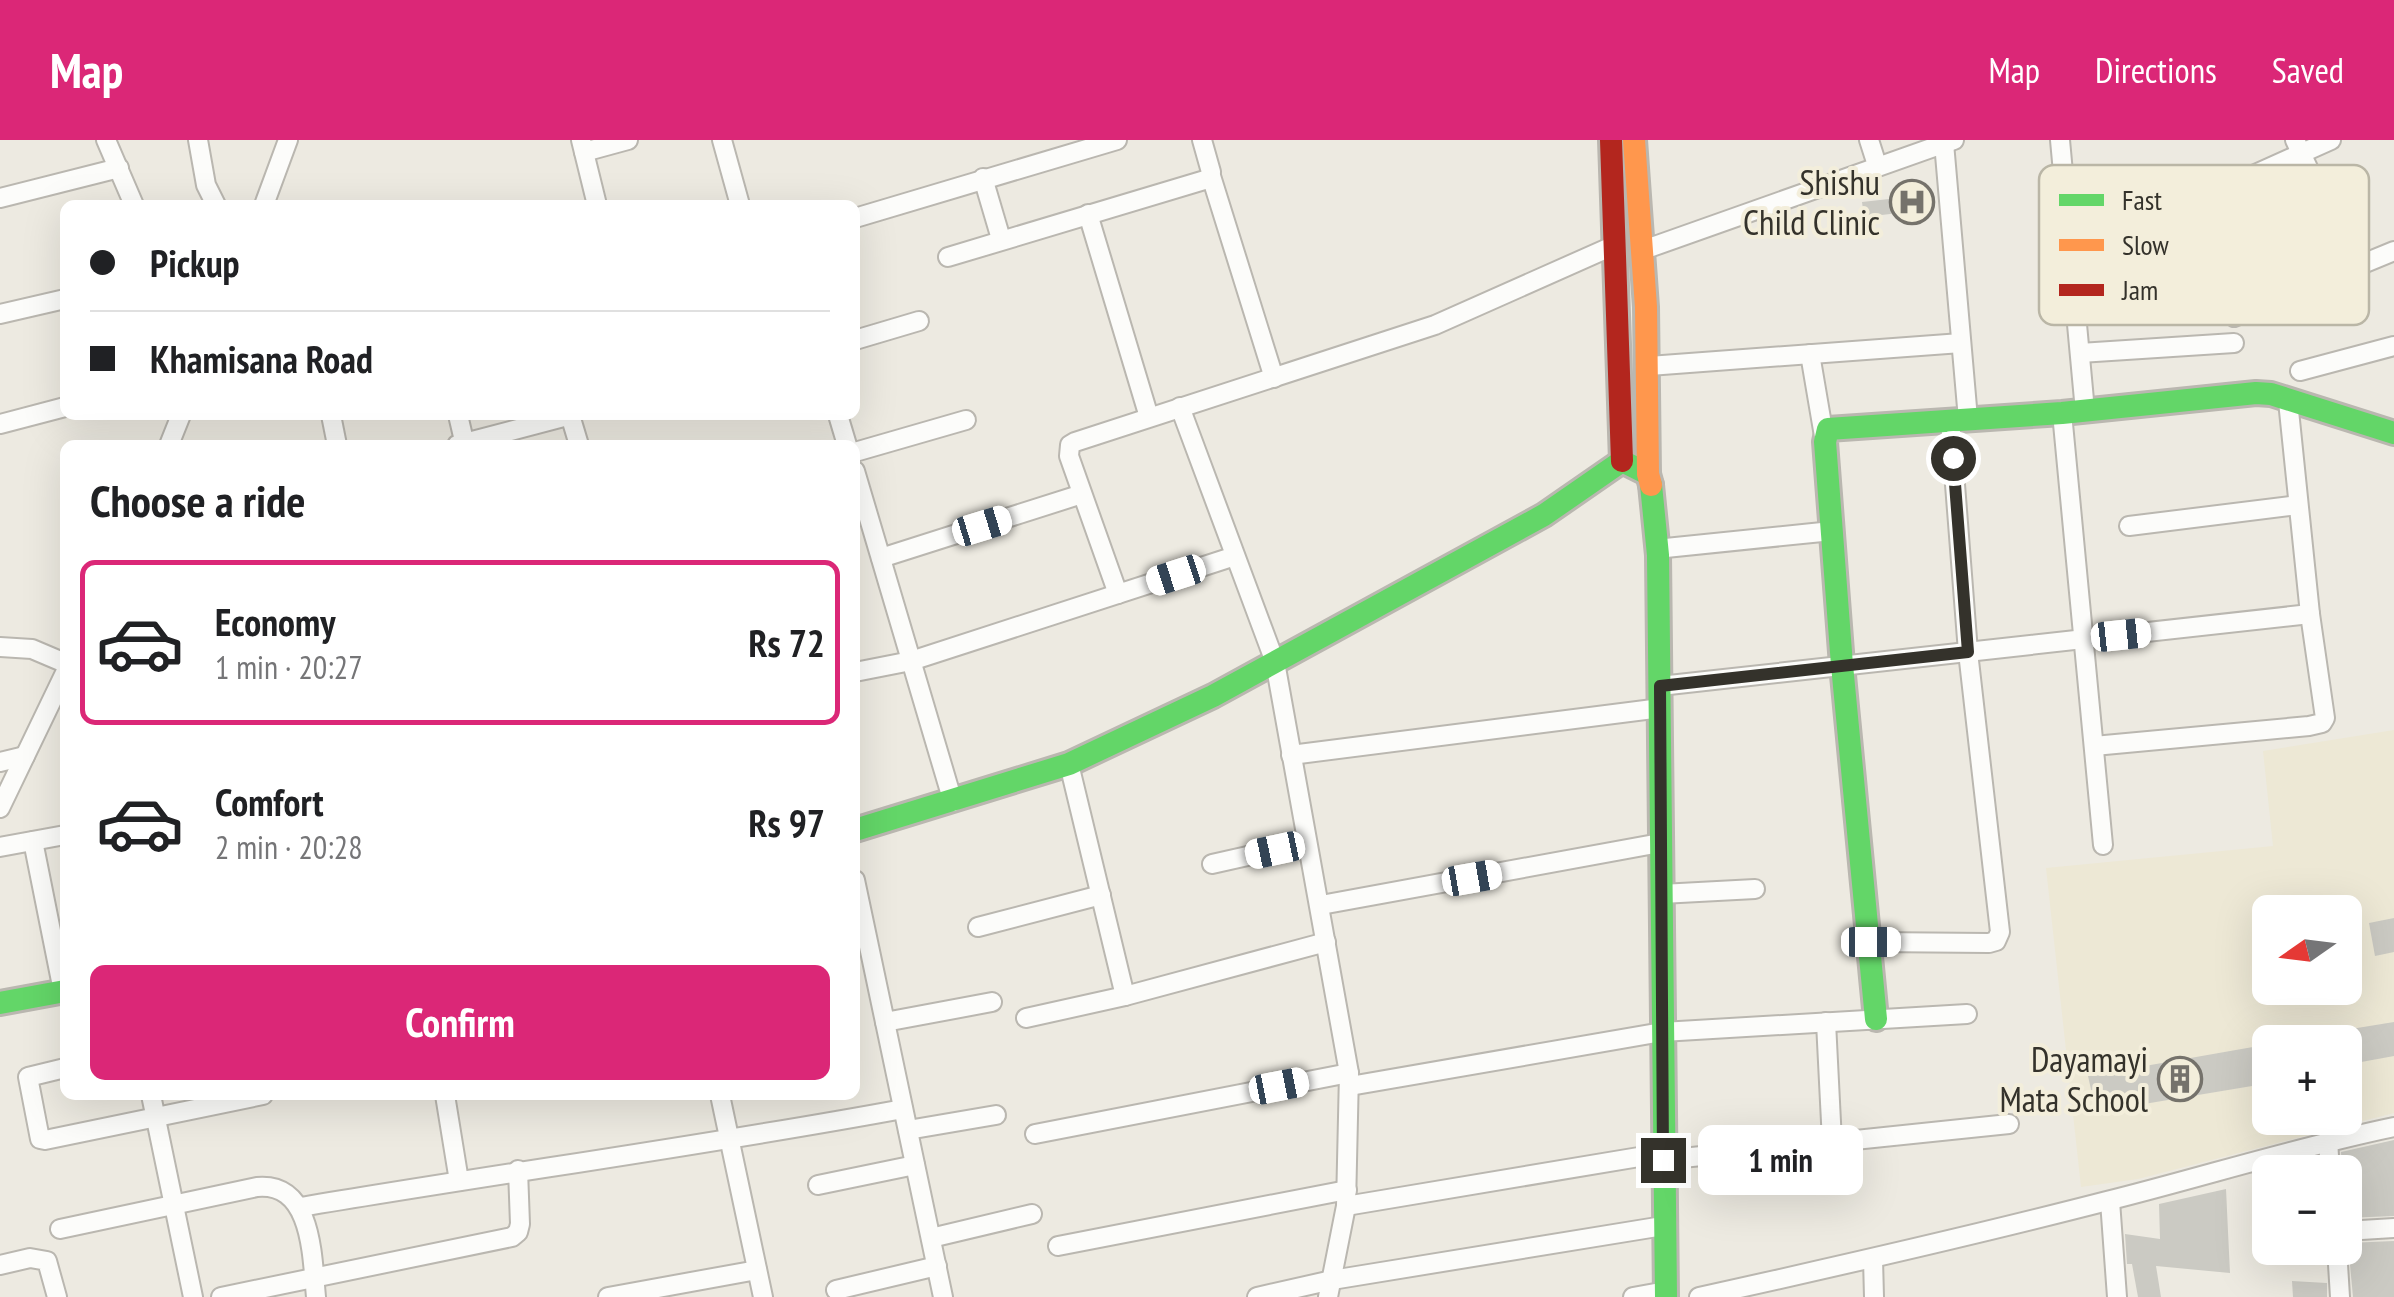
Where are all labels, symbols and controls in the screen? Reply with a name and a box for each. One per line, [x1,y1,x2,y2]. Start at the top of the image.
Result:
text: Map [50,39,123,101]
text: Map [1989,47,2040,93]
text: Directions [2095,47,2217,93]
text: Saved [2272,47,2344,93]
place label: Shishu Child Clinic [1743,159,1880,245]
legend [2039,165,2369,325]
hospital icon: Shishu Child Clinic [1889,179,1935,225]
text: Fast [2122,181,2162,218]
text: Slow [2122,226,2169,263]
text: Pickup [150,238,240,287]
text: Jam [2121,271,2158,308]
text: Khamisana Road [150,334,373,383]
route start [1931,436,1976,481]
text: Choose a ride [90,471,305,529]
car [949,503,1015,549]
car [1143,551,1209,599]
text: Economy [215,597,335,646]
icon: car [95,598,185,688]
car [2090,617,2152,653]
text: Rs 72 [748,618,825,667]
text: 1 min · 20:27 [215,646,363,688]
text: Comfort [215,777,324,826]
icon: car [95,778,185,868]
text: Rs 97 [748,798,825,847]
text: 2 min · 20:28 [215,826,363,868]
car [1243,829,1307,871]
car [1440,858,1504,898]
north arrow [2252,895,2362,1005]
map controls [2252,895,2362,1265]
car [1841,927,1901,957]
button: Confirm [90,965,830,1080]
button: + [2252,1025,2362,1135]
place label: Dayamayi Mata School [1999,1036,2148,1122]
building icon: Dayamayi Mata School [2157,1056,2203,1102]
car [1247,1066,1311,1106]
callout: 1 min [1698,1125,1863,1195]
route end [1641,1138,1686,1183]
text: 1 min [1748,1139,1813,1181]
button: − [2252,1155,2362,1265]

